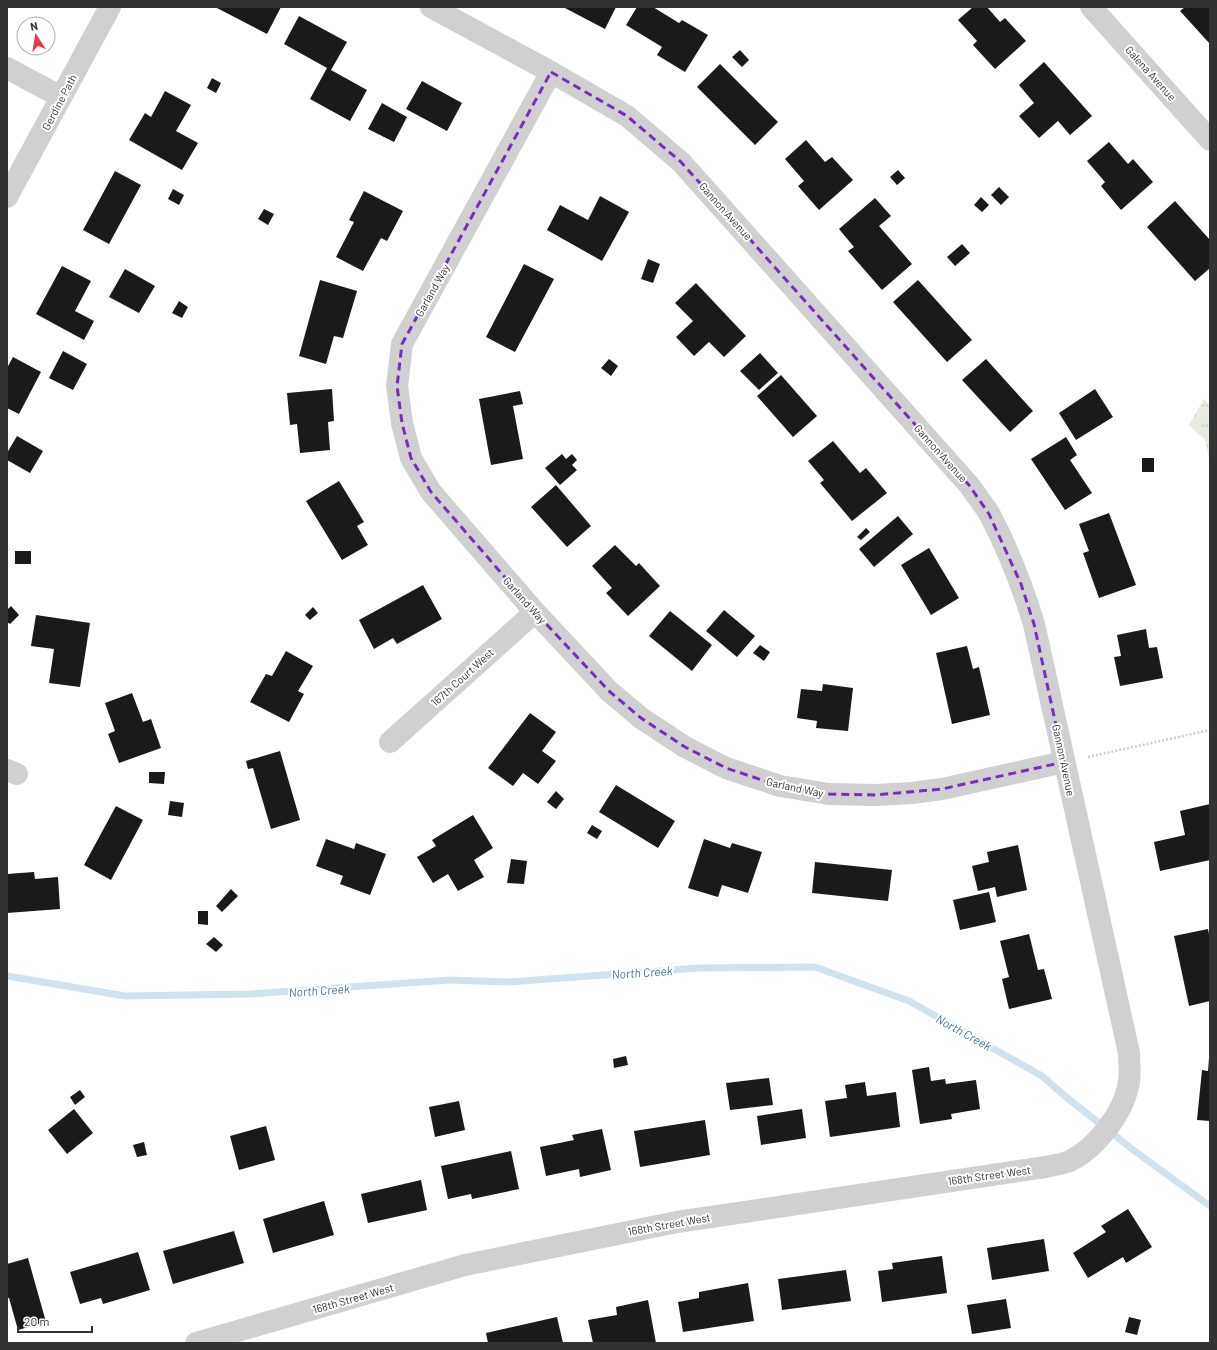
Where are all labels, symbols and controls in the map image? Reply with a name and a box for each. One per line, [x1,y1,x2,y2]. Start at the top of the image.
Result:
north arrow [16,16,56,56]
text: N [29,19,39,33]
street label: Galena Avenue [1123,43,1179,103]
street label: Gerdine Path [39,72,79,132]
street label: Gannon Avenue [697,179,755,243]
street label: Garland Way [412,261,452,319]
street label: Gannon Avenue [912,421,970,485]
street label: Garland Way [501,574,549,626]
street label: 167th Court West [428,645,496,709]
street label: Gannon Avenue [1050,723,1078,797]
street label: Garland Way [765,775,825,799]
water label: North Creek [611,963,673,981]
water label: North Creek [288,981,350,999]
water label: North Creek [934,1011,994,1053]
street label: 168th Street West [947,1163,1031,1187]
street label: 168th Street West [627,1210,711,1238]
street label: 168th Street West [311,1280,395,1316]
scale bar [18,1308,92,1334]
text: 20 m [24,1314,50,1328]

